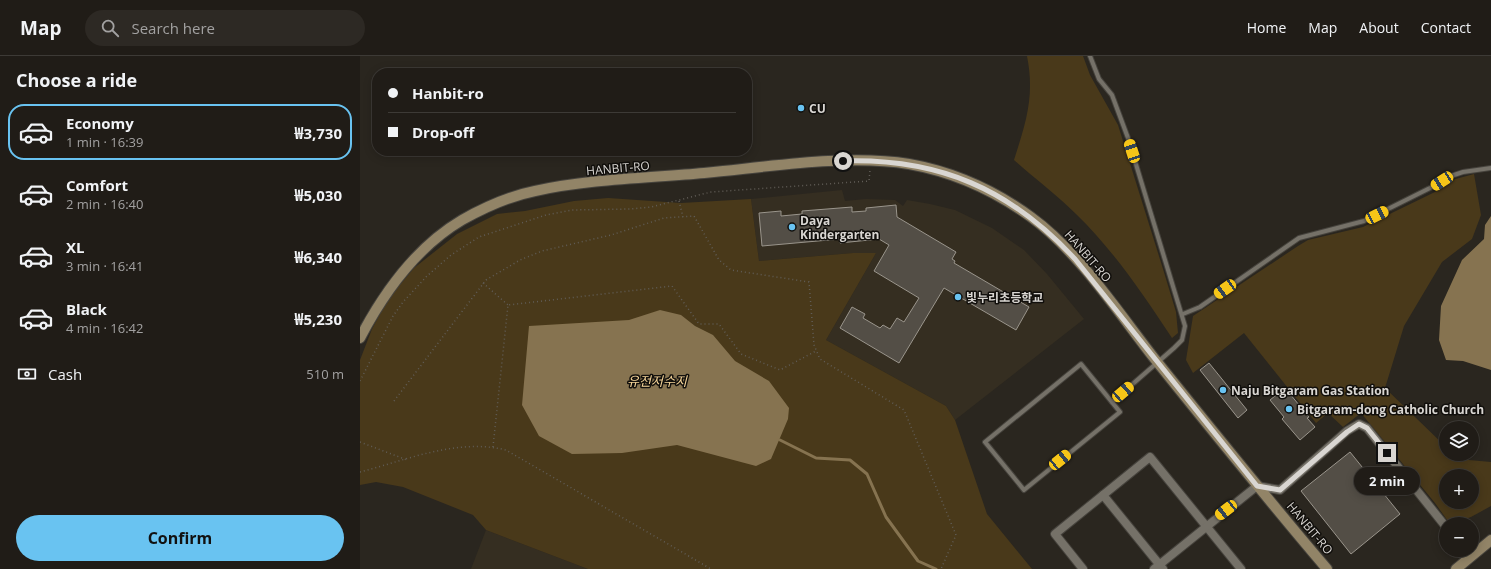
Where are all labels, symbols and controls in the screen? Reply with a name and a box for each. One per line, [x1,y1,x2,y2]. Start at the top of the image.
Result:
search box [85,10,365,46]
text: Map [20,15,61,41]
icon: search [99,17,121,39]
text: Search here [131,18,215,38]
text: Home [1247,18,1286,37]
text: Map [1308,18,1337,37]
text: About [1359,18,1399,37]
text: Contact [1421,18,1471,37]
text: Choose a ride [16,68,137,92]
text: Hanbit-ro [412,83,484,103]
place label: CU [809,100,826,117]
marker: CU [796,103,806,113]
text: Economy [66,113,134,133]
icon: car [18,114,54,150]
text: Drop-off [412,122,474,142]
text: ₩3,730 [295,123,342,143]
text: 1 min · 16:39 [66,133,143,151]
car [1123,138,1141,164]
route start [834,152,852,170]
street label: HANBIT-RO [585,157,651,179]
car [1429,169,1455,193]
text: Comfort [66,175,128,195]
icon: car [18,176,54,212]
text: ₩5,030 [295,185,342,205]
text: 2 min · 16:40 [66,195,143,213]
car [1364,204,1390,226]
place label: Daya Kindergarten [800,212,879,243]
marker: Daya Kindergarten [787,222,797,232]
street label: HANBIT-RO [1061,226,1115,286]
text: XL [66,237,84,257]
icon: car [18,238,54,274]
text: ₩6,340 [295,247,342,267]
text: 3 min · 16:41 [66,257,143,275]
car [1212,277,1238,301]
place label: 빛누리초등학교 [966,289,1043,306]
marker: 빛누리초등학교 [953,292,963,302]
text: Black [66,299,107,319]
icon: car [18,300,54,336]
text: ₩5,230 [295,309,342,329]
text: 4 min · 16:42 [66,319,143,337]
icon: cash [16,363,38,385]
text: Cash [48,364,82,384]
text: 510 m [306,365,344,383]
water label: 유전저수지 [627,372,688,390]
car [1110,380,1136,404]
place label: Naju Bitgaram Gas Station [1231,382,1390,399]
marker: Naju Bitgaram Gas Station [1218,385,1228,395]
place label: Bitgaram-dong Catholic Church [1297,401,1484,418]
marker: Bitgaram-dong Catholic Church [1284,404,1294,414]
map controls [1439,421,1479,557]
button: layers [1439,421,1479,461]
route end [1378,444,1396,462]
car [1047,448,1073,472]
callout: 2 min [1354,467,1420,495]
button: + [1439,469,1479,509]
text: 2 min [1369,472,1405,490]
car [1213,498,1239,522]
street label: HANBIT-RO [1283,498,1337,558]
button: Confirm [16,515,344,561]
button: − [1439,517,1479,557]

